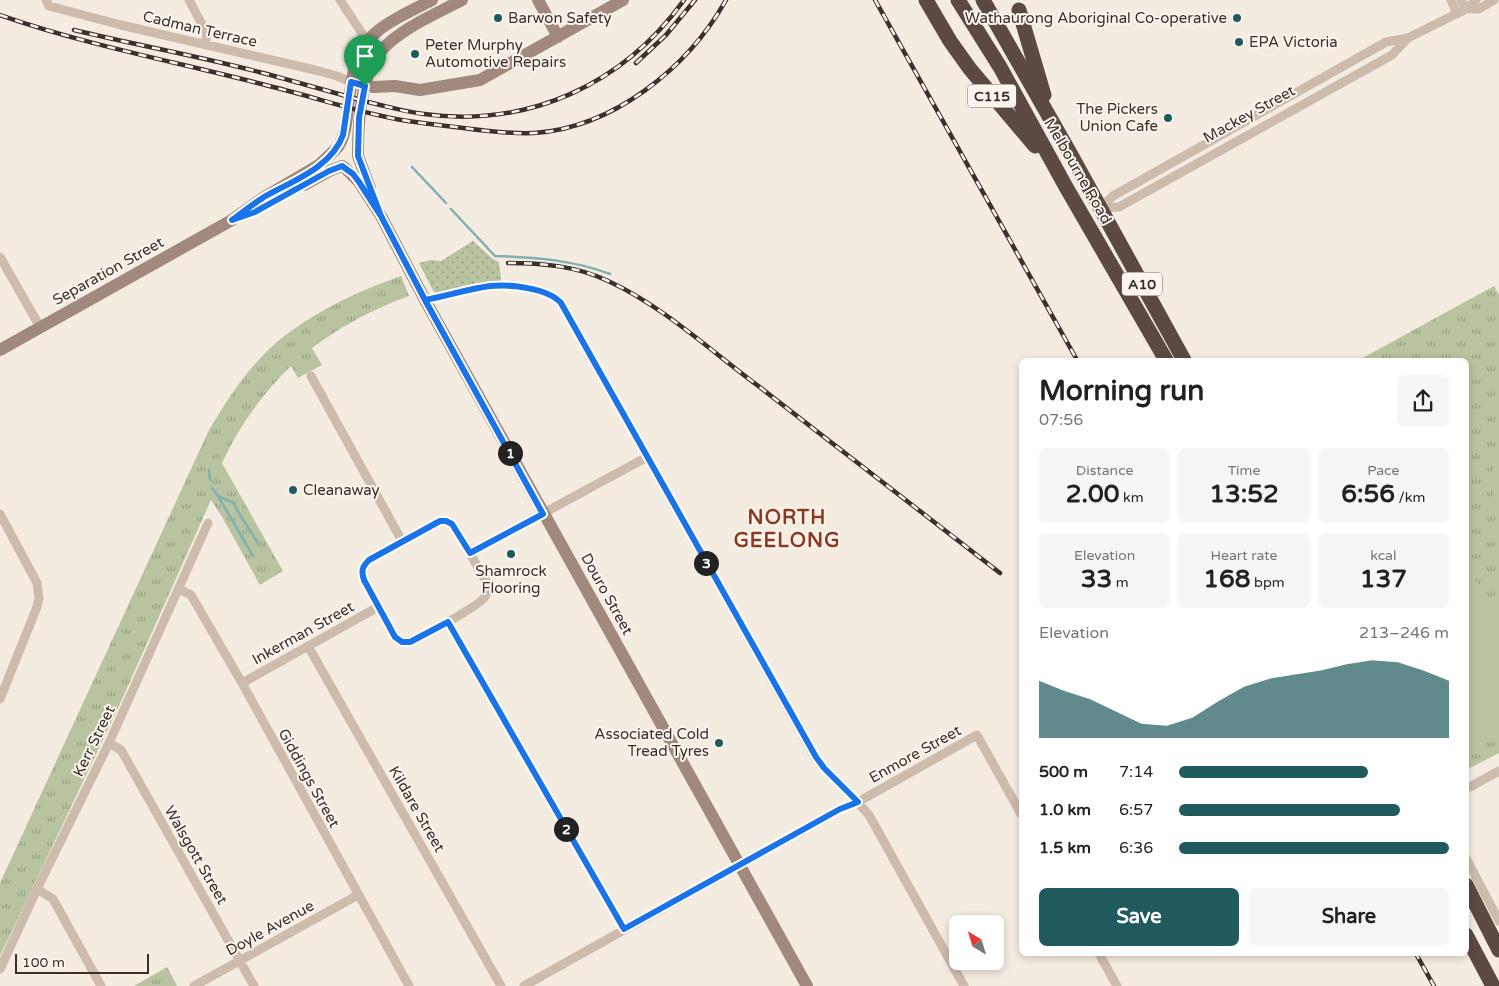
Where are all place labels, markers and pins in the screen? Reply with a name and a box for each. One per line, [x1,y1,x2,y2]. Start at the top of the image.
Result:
place label: Barwon Safety [508,9,611,27]
place label: Wathaurong Aboriginal Co-operative [965,9,1227,27]
marker: Barwon Safety [492,12,504,24]
marker: Wathaurong Aboriginal Co-operative [1231,12,1243,24]
place label: EPA Victoria [1249,33,1338,51]
pin [344,35,386,86]
place label: Peter Murphy Automotive Repairs [425,36,566,71]
marker: EPA Victoria [1233,36,1245,48]
marker: Peter Murphy Automotive Repairs [409,48,421,60]
place label: The Pickers Union Cafe [1076,100,1158,135]
marker: The Pickers Union Cafe [1162,112,1174,124]
pin: 1 [498,440,522,466]
place label: Cleanaway [303,481,380,499]
marker: Cleanaway [287,484,299,496]
marker: Shamrock Flooring [505,548,517,560]
pin: 3 [694,550,718,576]
place label: Shamrock Flooring [475,562,547,597]
place label: Associated Cold Tread Tyres [594,725,709,760]
marker: Associated Cold Tread Tyres [713,737,725,749]
pin: 2 [554,816,578,842]

